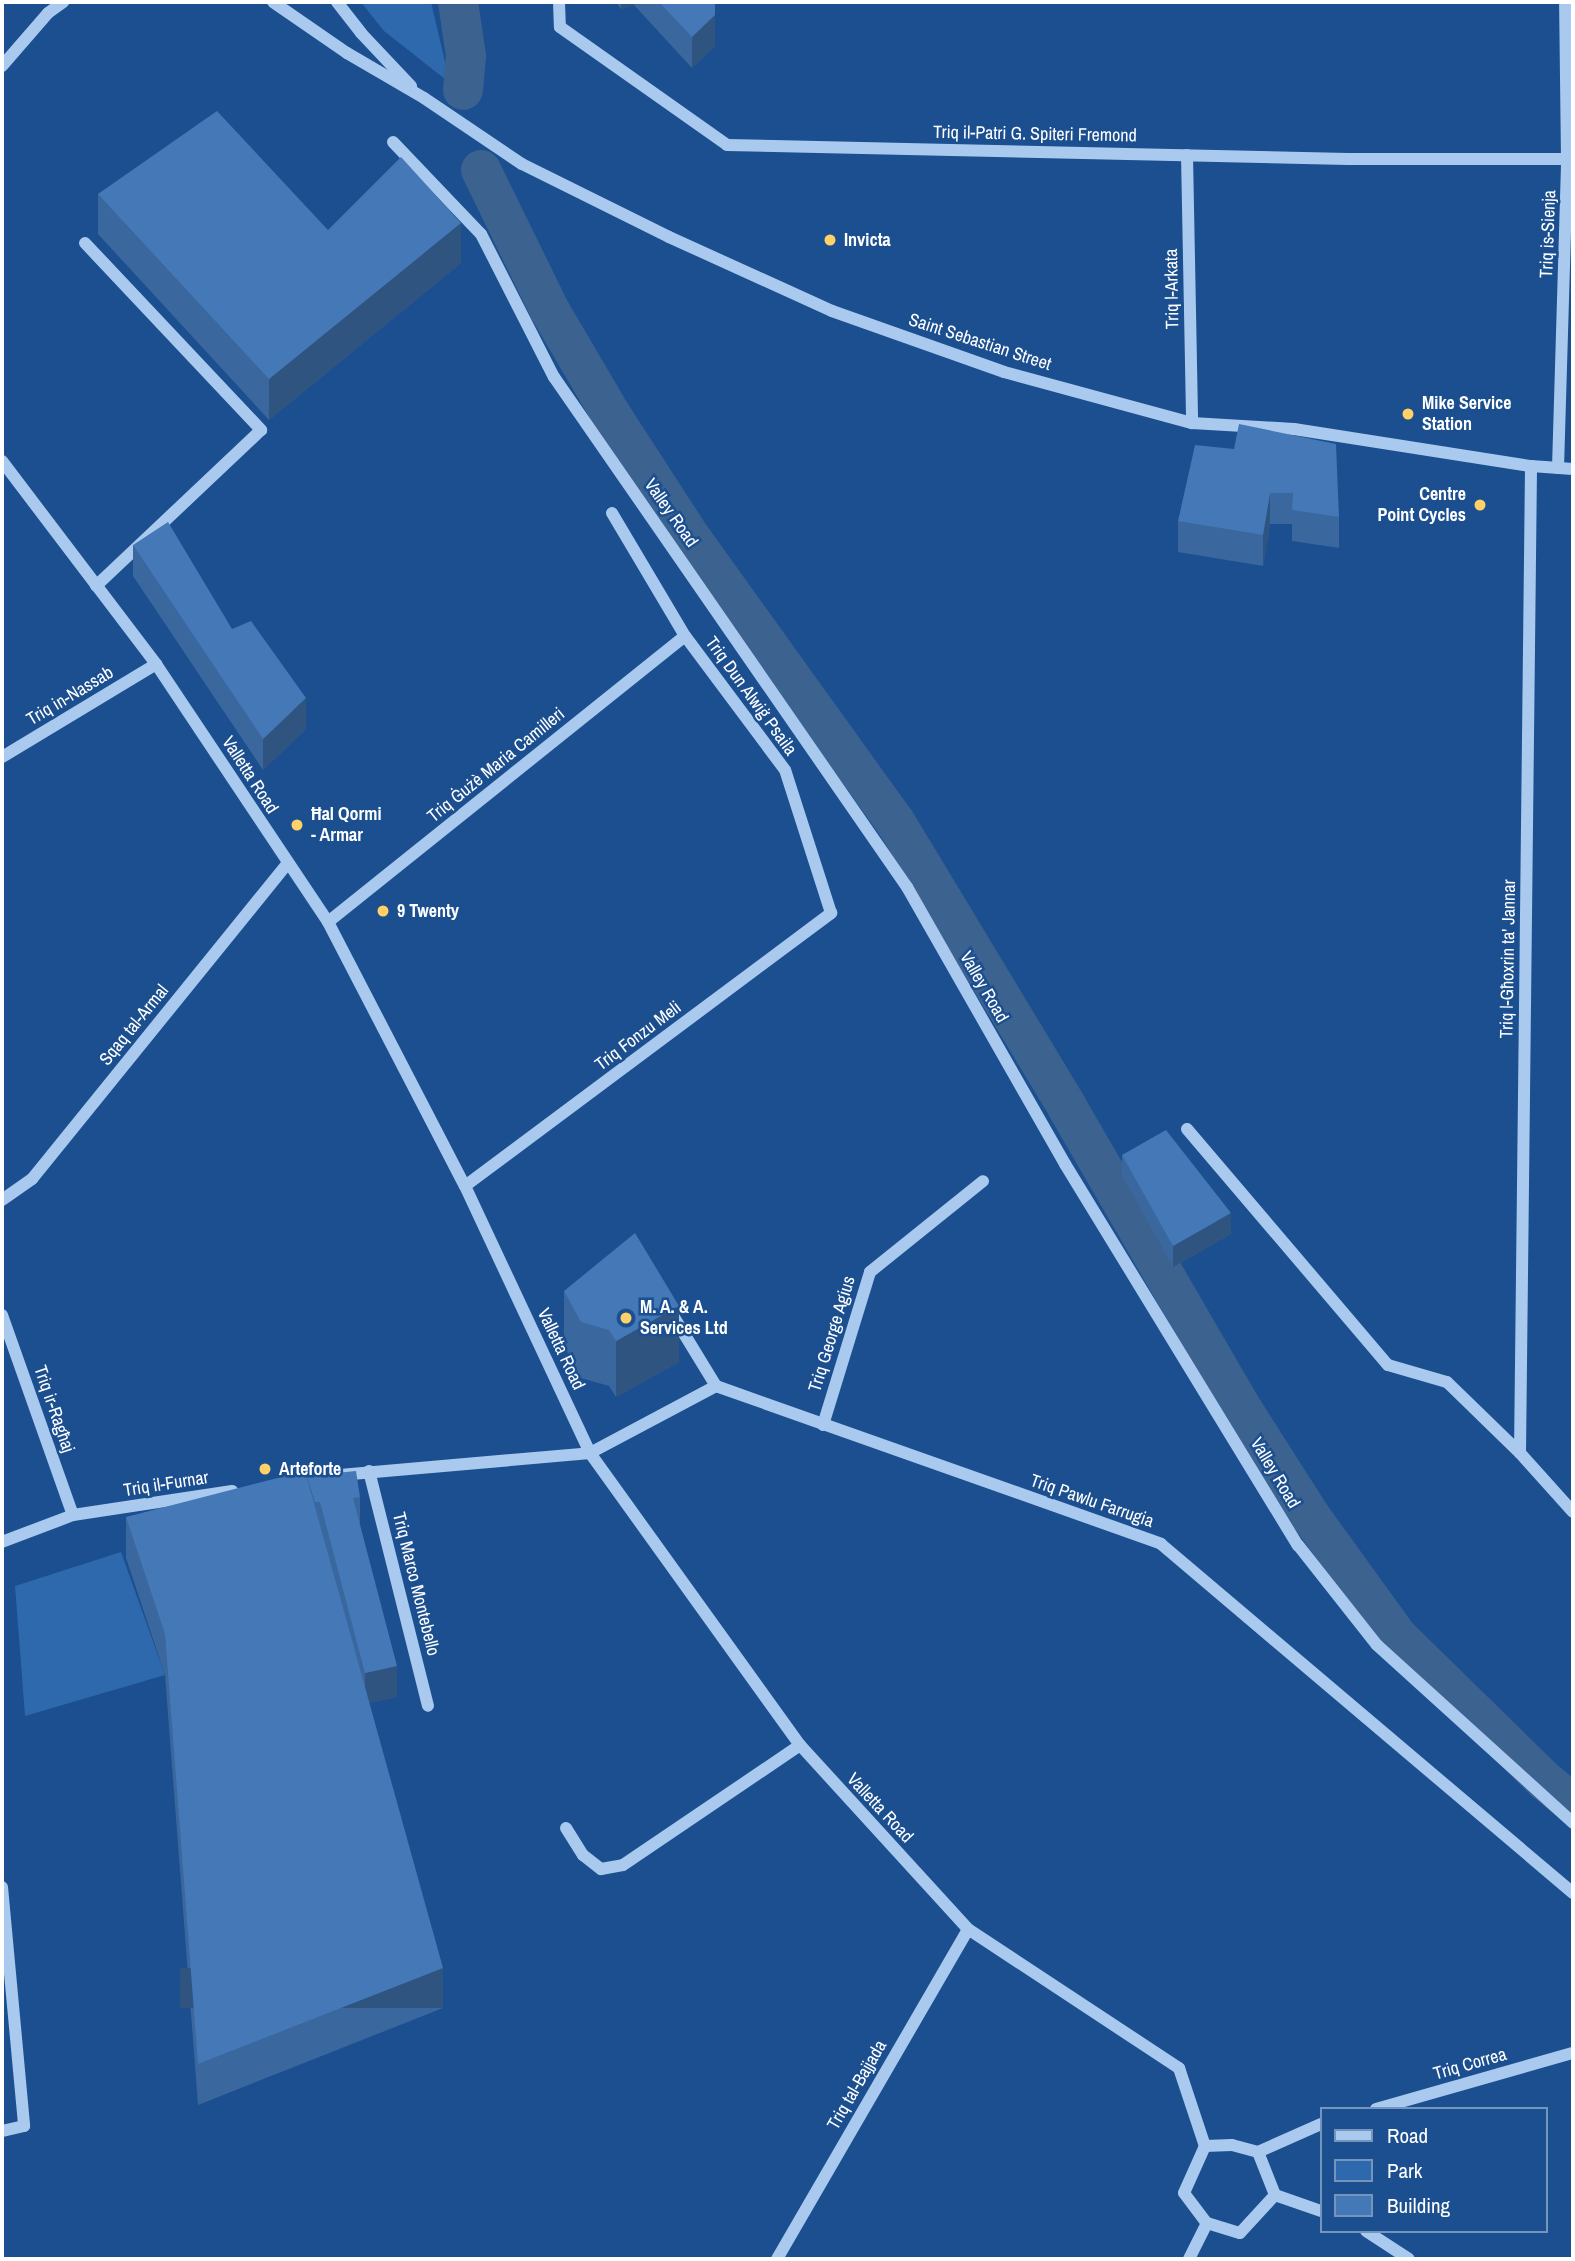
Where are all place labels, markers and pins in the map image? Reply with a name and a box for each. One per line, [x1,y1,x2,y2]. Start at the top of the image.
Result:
place label: Invicta [844,229,891,251]
marker: Invicta [822,232,838,248]
place label: Mike Service Station [1422,393,1511,436]
marker: Mike Service Station [1400,406,1416,422]
place label: Centre Point Cycles [1377,484,1466,526]
marker: Centre Point Cycles [1472,497,1488,513]
place label: Ħal Qormi - Armar [311,804,382,846]
marker: Ħal Qormi - Armar [289,817,305,833]
place label: 9 Twenty [397,900,459,922]
marker: 9 Twenty [375,903,391,919]
place label: M. A. & A. Services Ltd [640,1297,728,1340]
marker: M. A. & A. Services Ltd [618,1310,634,1326]
place label: Arteforte [279,1458,341,1480]
marker: Arteforte [257,1461,273,1477]

